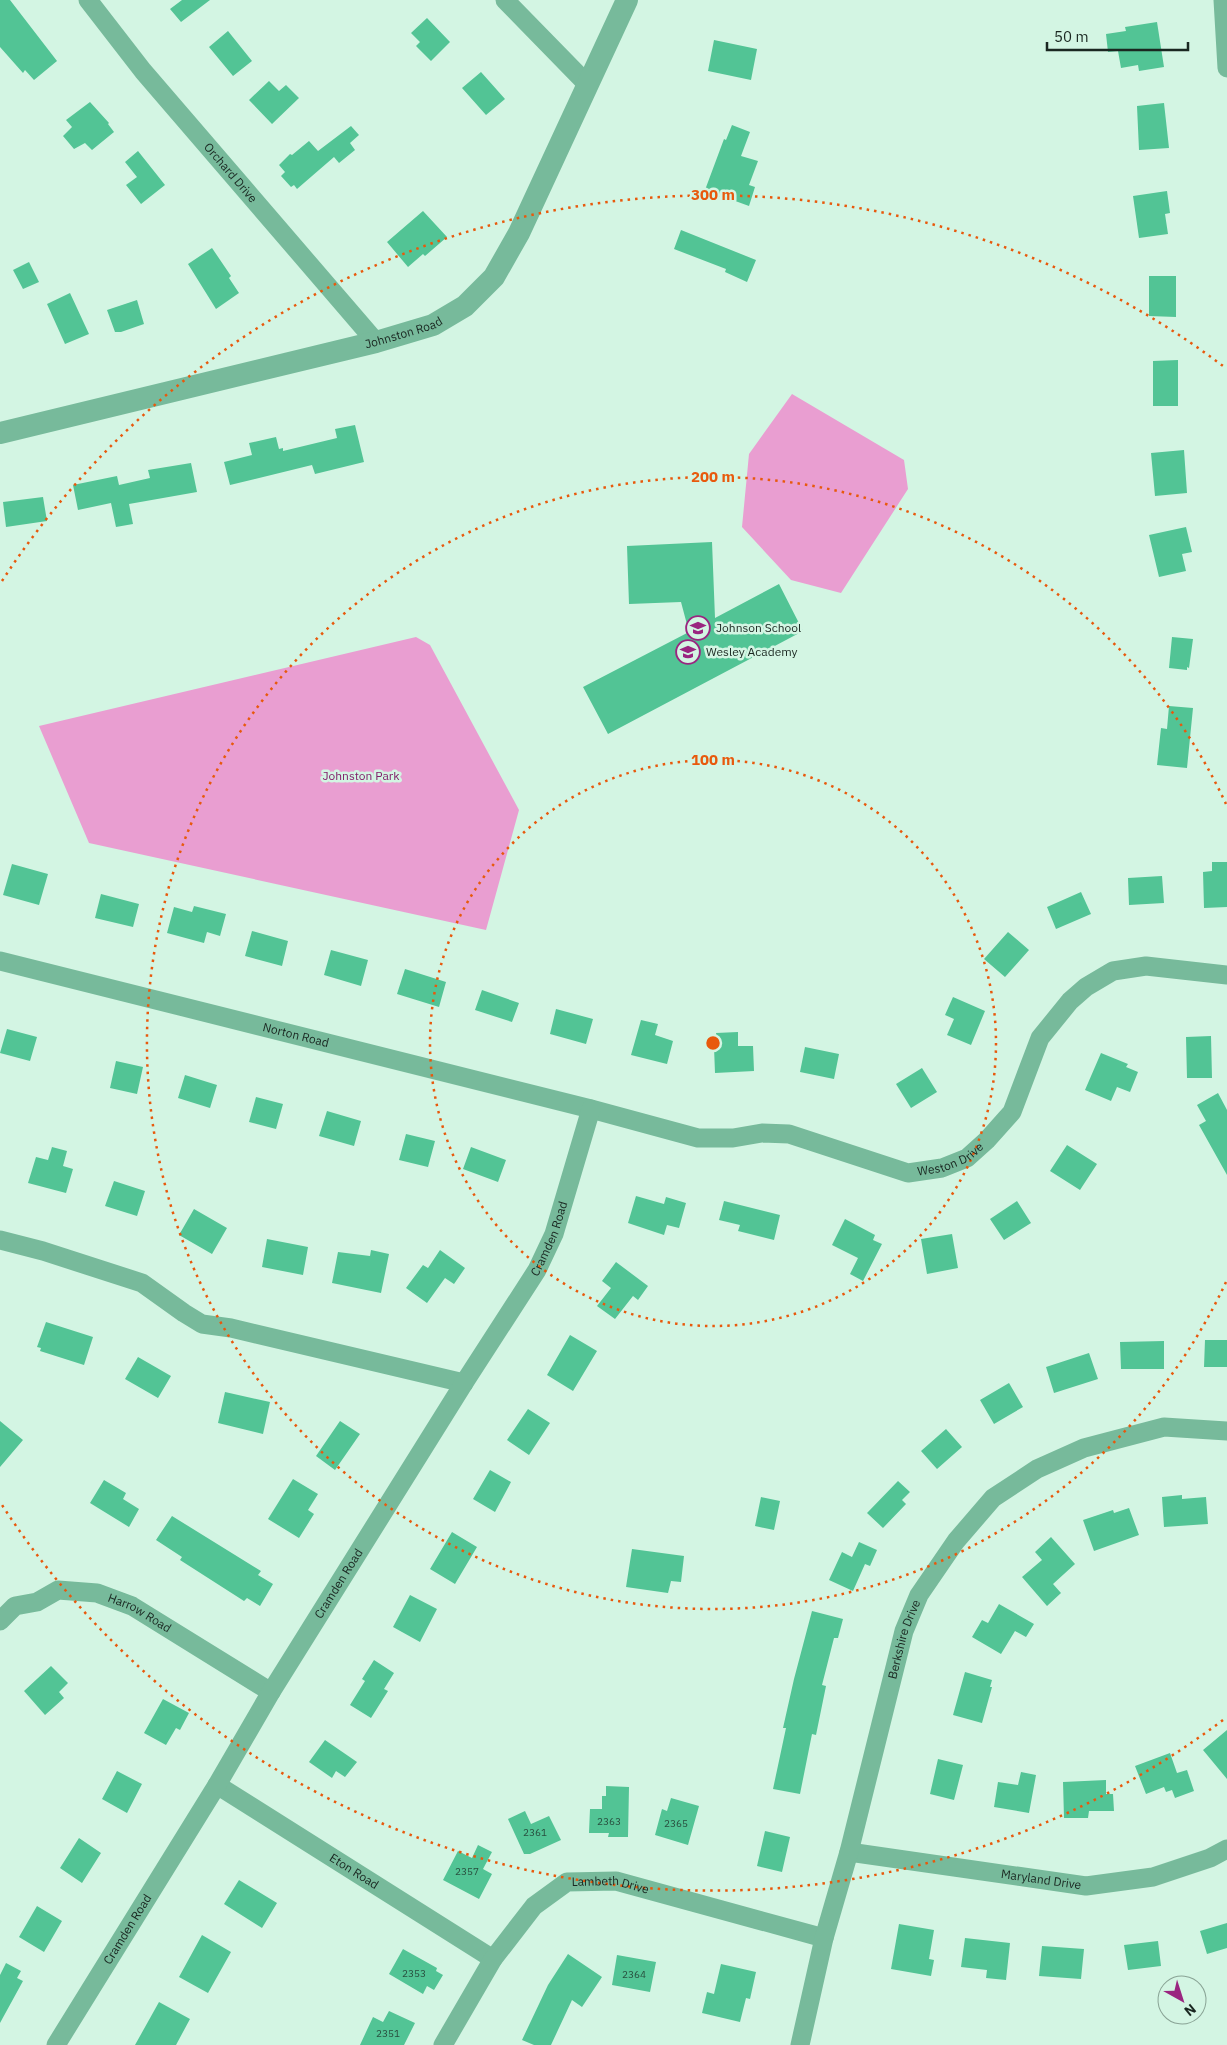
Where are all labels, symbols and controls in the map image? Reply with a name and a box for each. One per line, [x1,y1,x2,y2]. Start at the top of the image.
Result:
scale bar [1047,20,1188,52]
text: 50 m [1054,27,1089,46]
street label: Orchard Drive [201,139,261,206]
text: 300 m [691,185,735,204]
street label: Johnston Road [363,313,445,351]
text: 200 m [691,467,735,486]
school or university icon: Johnson School [685,615,711,641]
place label: Johnson School [716,620,801,635]
school or university icon: Wesley Academy [675,639,701,665]
place label: Wesley Academy [706,644,798,659]
text: 100 m [691,750,735,769]
park label: Johnston Park [322,768,400,783]
street label: Norton Road [261,1019,331,1050]
centre of rings [704,1034,722,1052]
street label: Weston Drive [916,1139,987,1179]
street label: Cramden Road [527,1199,570,1279]
street label: Cramden Road [311,1546,366,1621]
street label: Harrow Road [106,1590,174,1636]
street label: Berkshire Drive [884,1597,923,1680]
house number: 2363 [597,1815,621,1828]
house number: 2365 [664,1817,688,1830]
house number: 2361 [523,1826,547,1839]
street label: Eton Road [327,1850,382,1892]
house number: 2357 [455,1865,479,1878]
street label: Maryland Drive [1000,1866,1083,1892]
street label: Lambeth Drive [571,1873,651,1897]
street label: Cramden Road [100,1891,155,1967]
house number: 2353 [402,1967,426,1980]
house number: 2364 [622,1968,646,1981]
north arrow [1157,1975,1207,2025]
text: N [1181,2000,1200,2020]
house number: 2351 [376,2027,400,2040]

